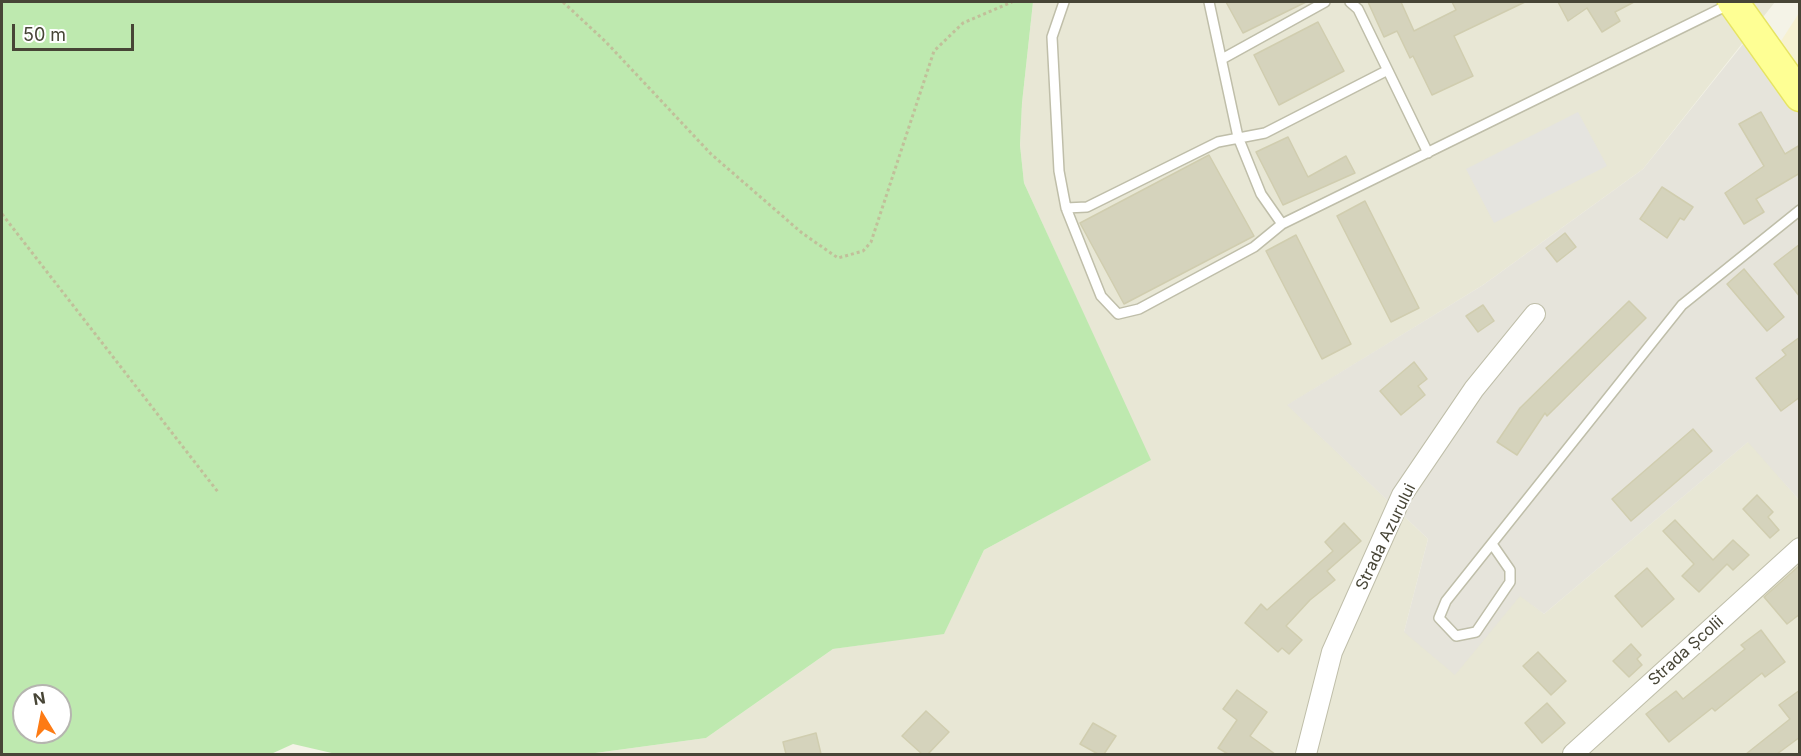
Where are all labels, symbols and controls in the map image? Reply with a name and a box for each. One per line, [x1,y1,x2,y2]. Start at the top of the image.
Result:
scale bar [15,12,136,50]
text: 50 m [23,24,66,45]
street label: Strada Azurului [1352,481,1420,593]
street label: Strada Școlii [1644,612,1728,690]
north arrow [12,684,72,744]
text: N [31,687,47,709]

